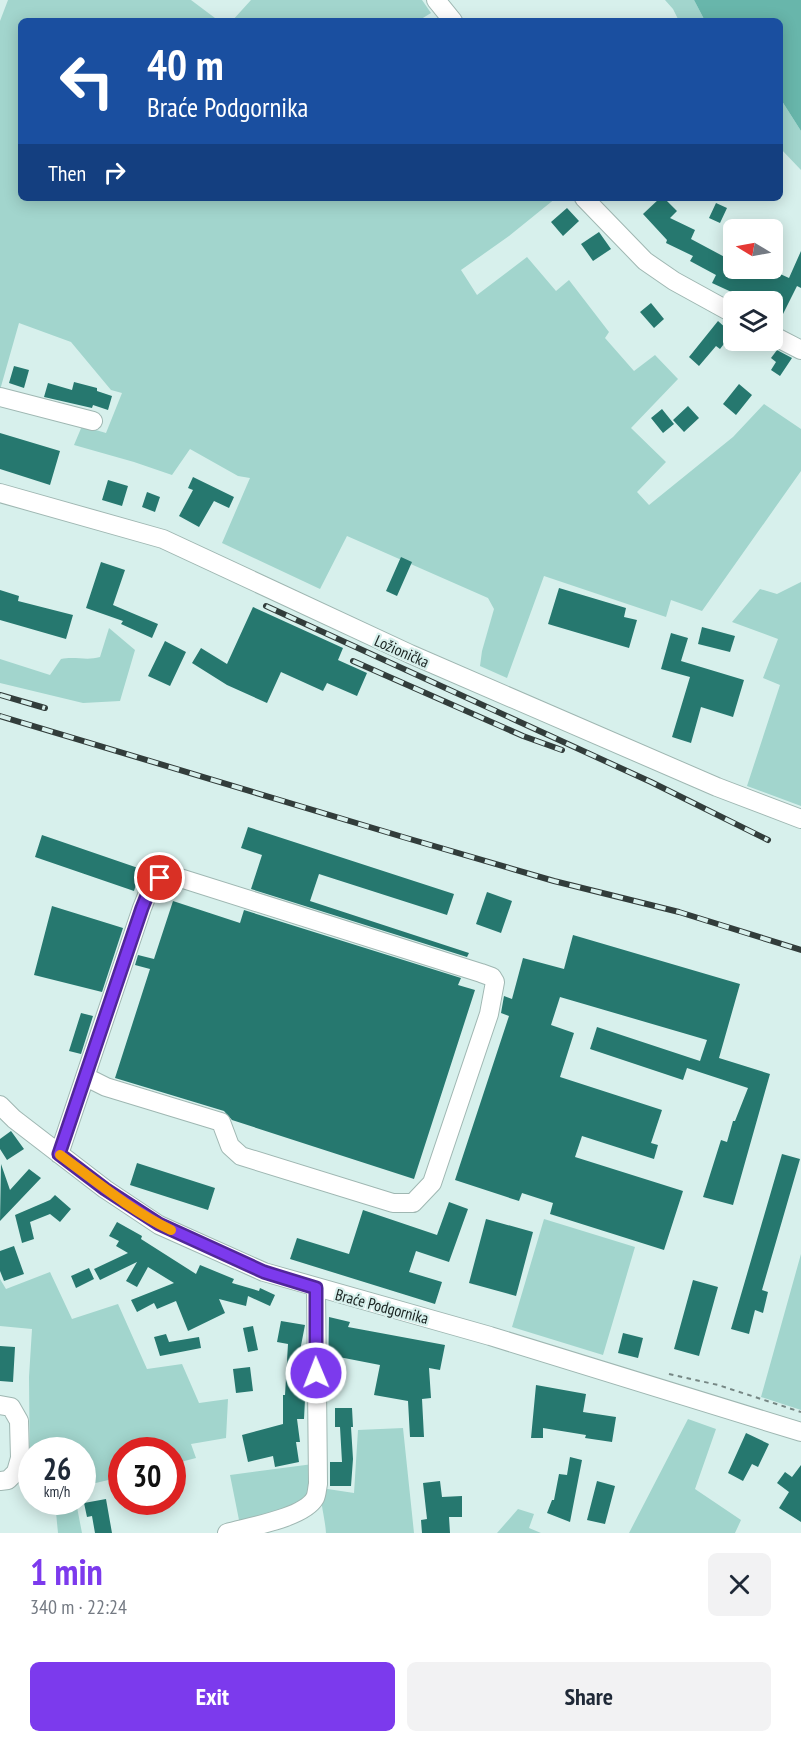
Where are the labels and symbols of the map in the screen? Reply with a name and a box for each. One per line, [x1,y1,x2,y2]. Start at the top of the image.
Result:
north arrow [723,219,783,279]
street label: Ložionička [372,630,432,672]
pin [134,852,185,903]
street label: Braće Podgornika [333,1284,431,1328]
position arrow [284,1341,348,1405]
speed limit sign: 30 [108,1437,186,1515]

